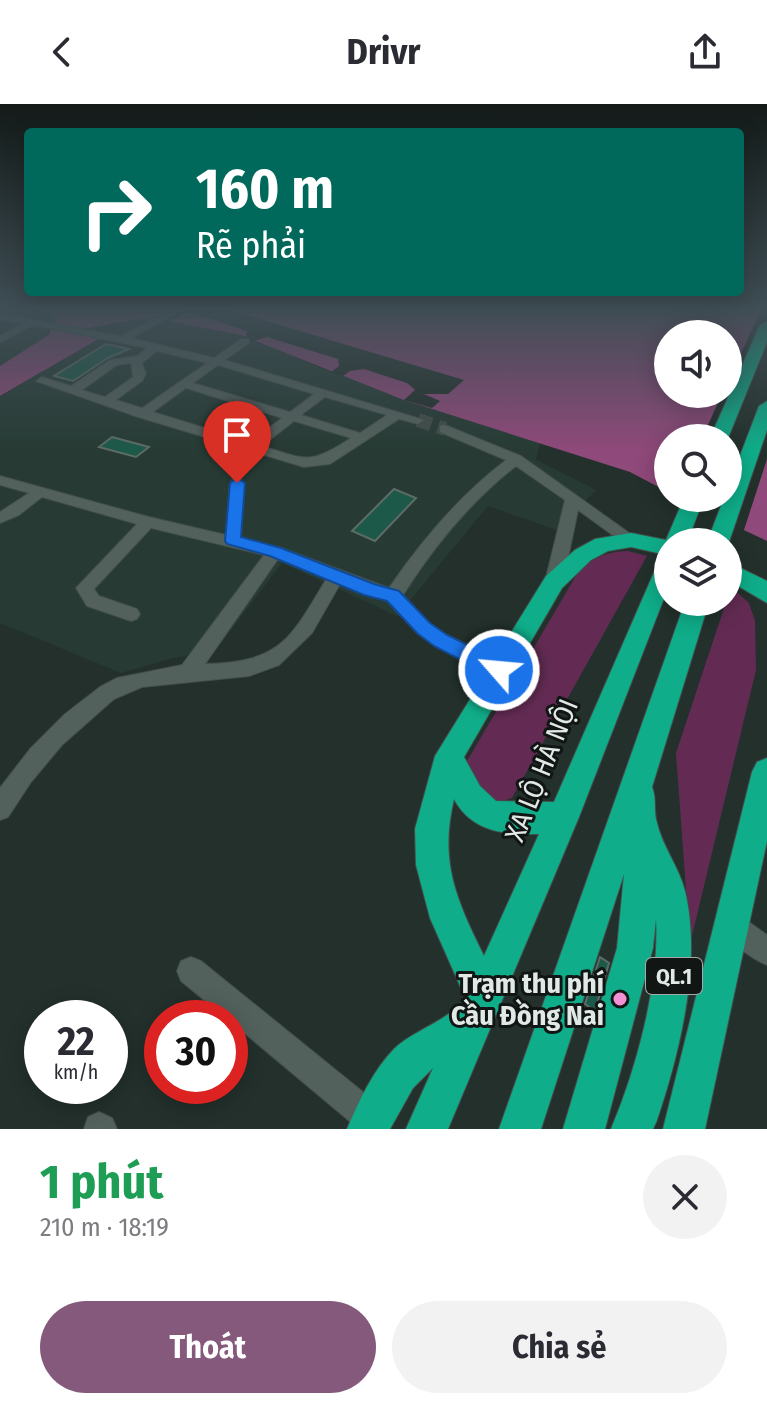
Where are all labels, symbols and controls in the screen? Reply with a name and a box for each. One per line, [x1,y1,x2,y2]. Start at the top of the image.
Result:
icon: back [40,30,84,74]
text: Drivr [346,30,421,74]
icon: share [683,30,727,74]
text: 160 m [196,156,334,223]
icon: right [64,160,168,264]
text: Rẽ phải [196,224,306,268]
map controls [654,320,742,616]
button: sound [654,320,742,408]
pin [203,401,271,483]
icon: arrive [215,413,259,457]
button: search [654,424,742,512]
button: layers [654,528,742,616]
position arrow [457,628,541,712]
street label: XA LỘ HÀ NỘI [498,694,585,846]
road number: QL.1 [646,958,702,994]
place label: Trạm thu phí Cầu Đồng Nai [451,967,605,1032]
marker: Trạm thu phí Cầu Đồng Nai [611,990,629,1008]
speed limit sign: 30 [144,1000,248,1104]
text: 22 [57,1018,95,1066]
text: km/h [54,1060,98,1084]
text: 1 phút [40,1153,163,1211]
button: close [643,1155,727,1239]
text: 210 m · 18:19 [40,1212,169,1243]
button: Thoát [40,1301,376,1393]
button: Chia sẻ [392,1301,727,1393]

